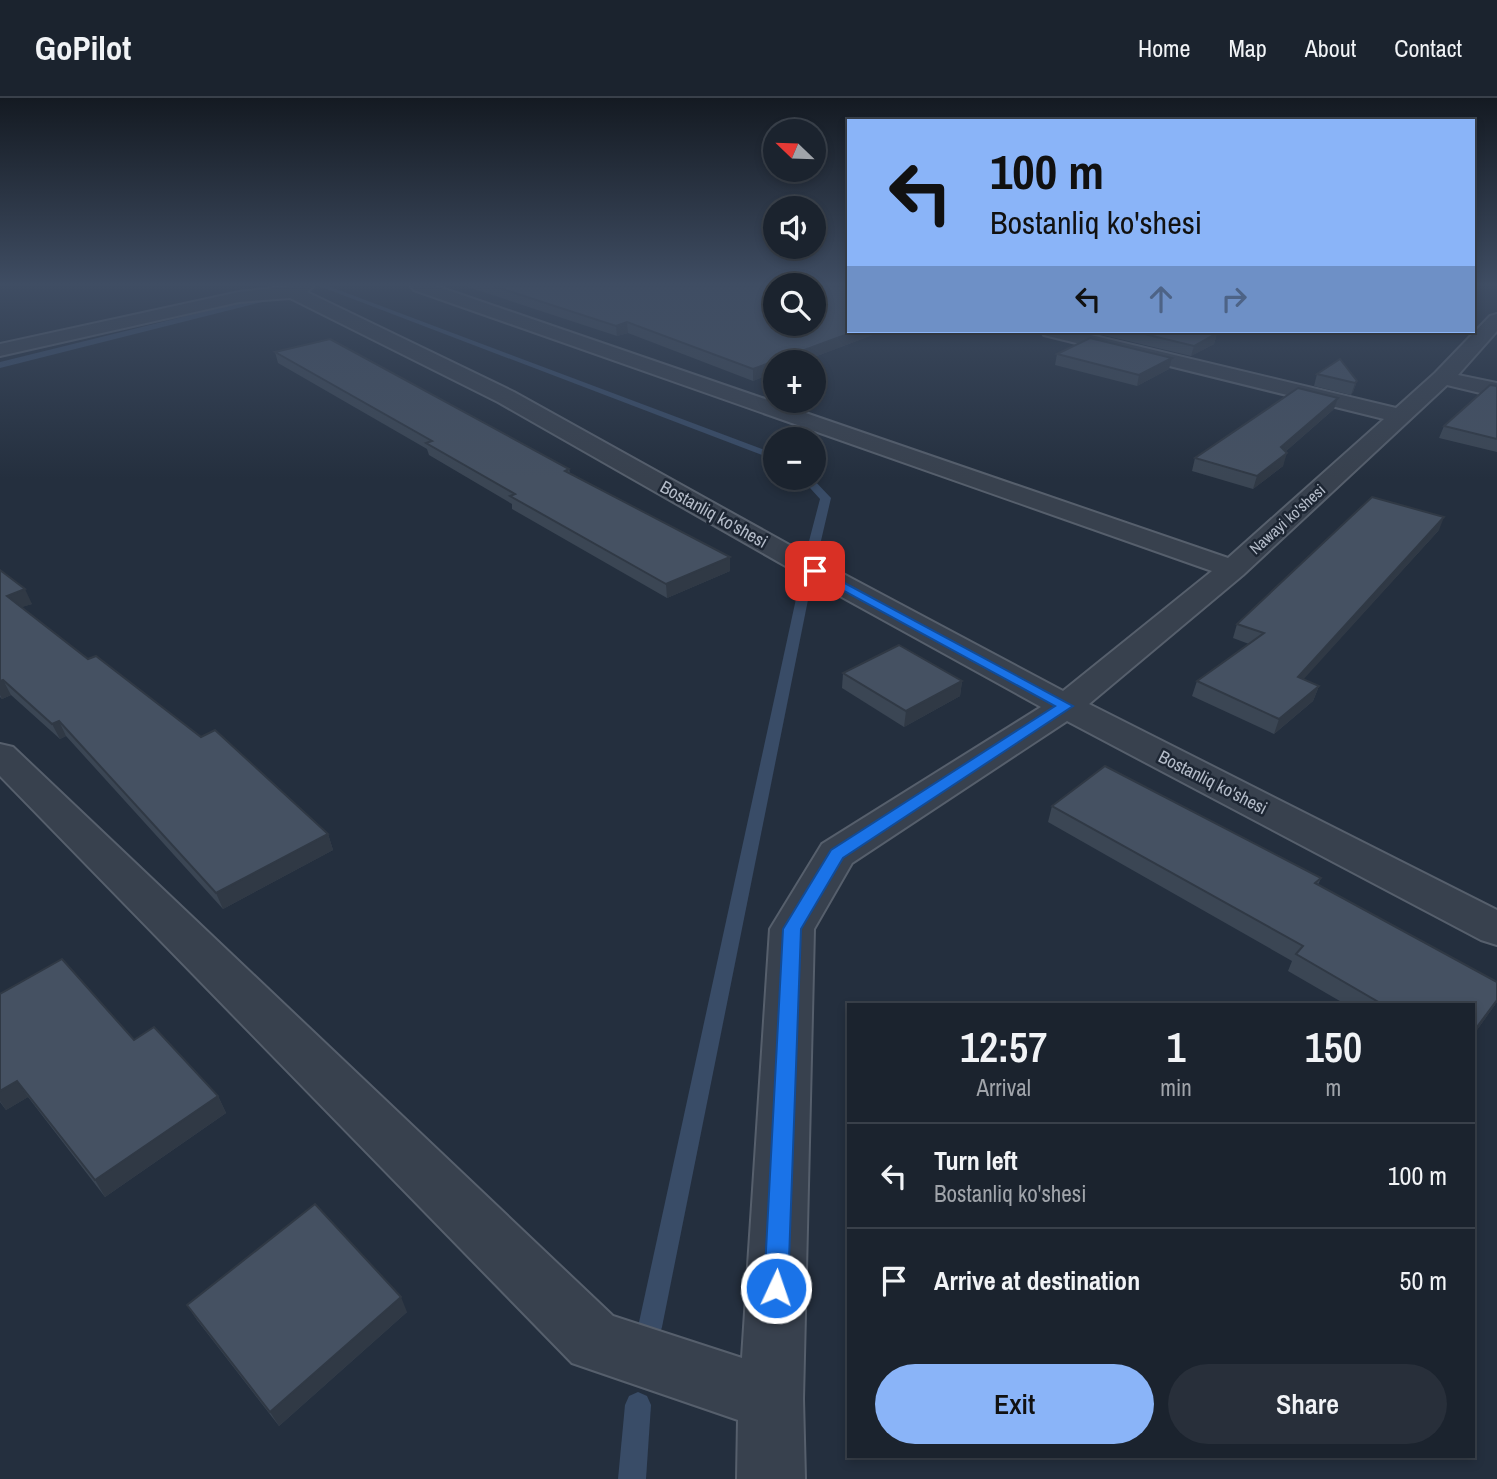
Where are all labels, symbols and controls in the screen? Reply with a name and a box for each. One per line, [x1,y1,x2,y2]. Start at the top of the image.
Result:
text: GoPilot [35,26,131,70]
text: Home [1138,32,1190,64]
text: Map [1228,32,1267,64]
text: About [1305,32,1356,64]
text: Contact [1394,32,1462,64]
north arrow [763,119,826,182]
map controls [763,119,826,490]
text: 100 m [990,138,1104,204]
icon: left [875,147,966,238]
button: sound [763,196,826,259]
text: Bostanliq ko'shesi [990,201,1202,244]
button: search [763,273,826,336]
icon: left [1069,280,1107,318]
icon: ahead [1142,280,1180,318]
icon: right [1215,280,1253,318]
button: + [763,350,826,413]
button: − [763,427,826,490]
street label: Bostanliq ko'shesi [656,474,772,554]
street label: Nawayi ko'shesi [1244,479,1330,559]
pin [785,541,845,601]
icon: arrive [796,552,834,590]
street label: Bostanliq ko'shesi [1154,744,1272,820]
text: 12:57 [960,1019,1047,1075]
text: 1 [1166,1019,1186,1075]
text: 150 [1305,1019,1362,1075]
text: Arrival [976,1072,1031,1103]
text: min [1160,1072,1192,1103]
text: m [1326,1072,1341,1103]
text: Turn left [934,1143,1018,1178]
icon: left [875,1157,913,1195]
text: 100 m [1388,1158,1447,1193]
text: Bostanliq ko'shesi [934,1178,1087,1209]
position arrow [739,1251,813,1325]
icon: arrive [875,1262,913,1300]
text: Arrive at destination [934,1263,1140,1298]
text: 50 m [1400,1263,1447,1298]
button: Exit [875,1364,1154,1444]
button: Share [1168,1364,1447,1444]

